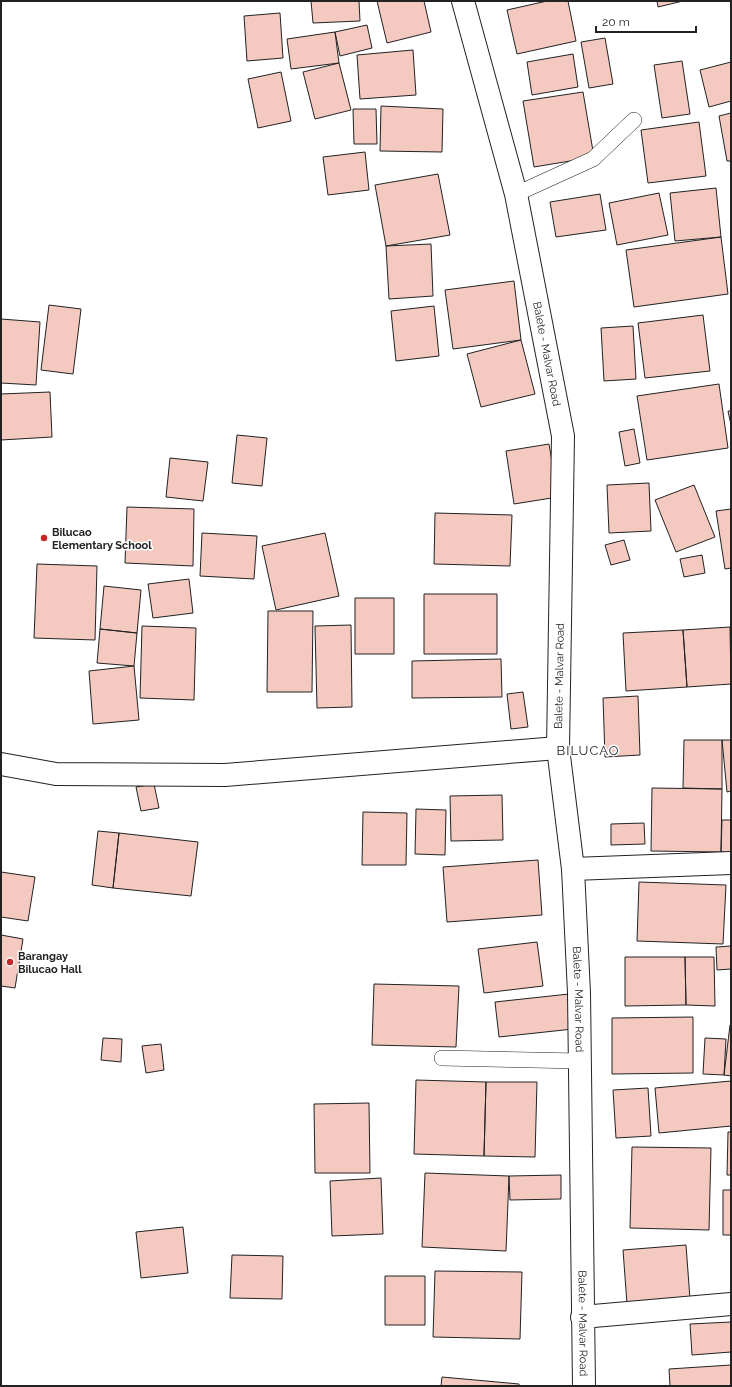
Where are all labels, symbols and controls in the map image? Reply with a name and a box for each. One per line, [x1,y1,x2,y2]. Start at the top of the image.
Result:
scale bar [596,8,696,34]
text: 20 m [602,15,630,29]
street label: Balete - Malvar Road [530,301,563,407]
place label: Bilucao Elementary School [52,526,152,552]
marker: Bilucao Elementary School [39,533,49,543]
street label: Balete - Malvar Road [552,623,567,729]
district label: BILUCAO [557,743,619,758]
street label: Balete - Malvar Road [570,946,586,1052]
place label: Barangay Bilucao Hall [18,950,82,976]
marker: Barangay Bilucao Hall [5,957,15,967]
street label: Balete - Malvar Road [576,1270,590,1376]

